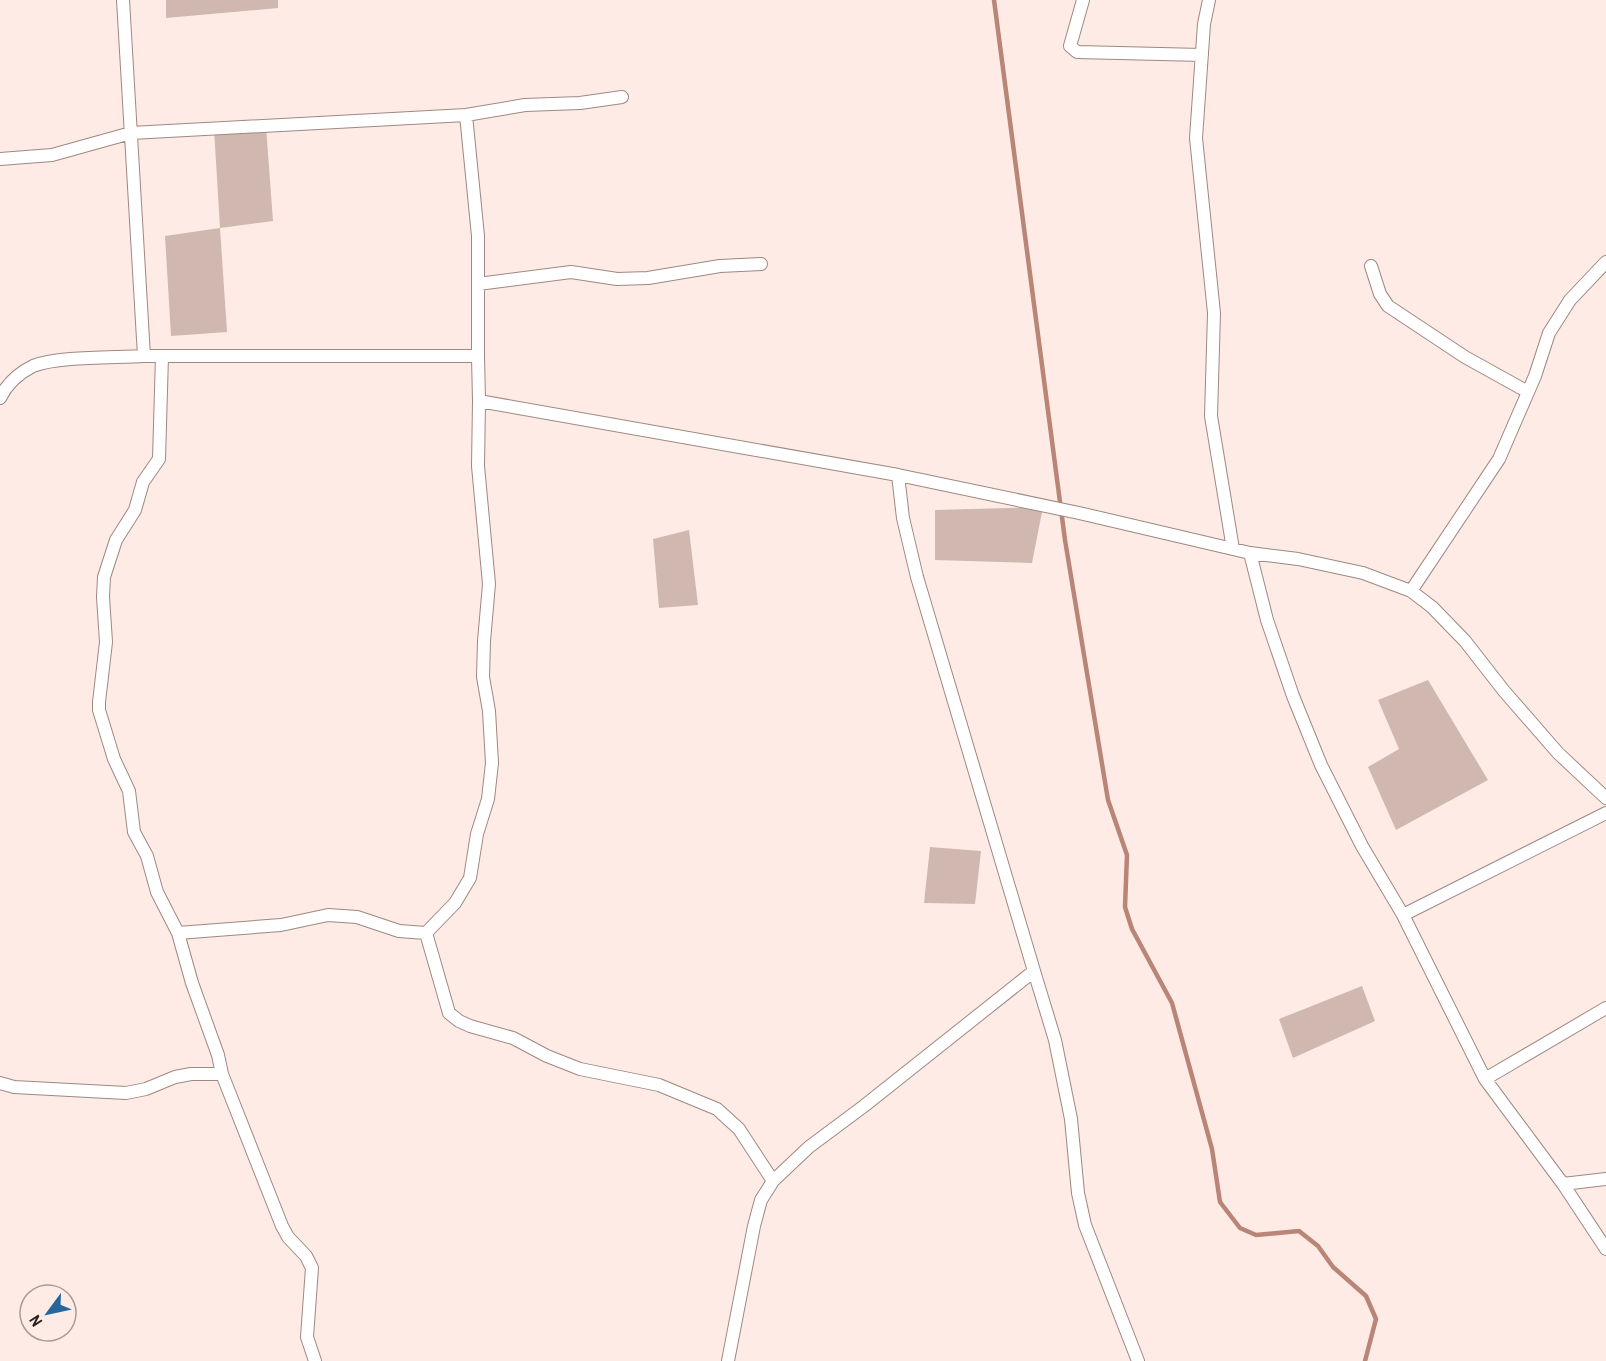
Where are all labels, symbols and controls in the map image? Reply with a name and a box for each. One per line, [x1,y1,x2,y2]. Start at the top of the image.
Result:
north arrow [18,1283,78,1343]
text: N [24,1311,47,1331]

